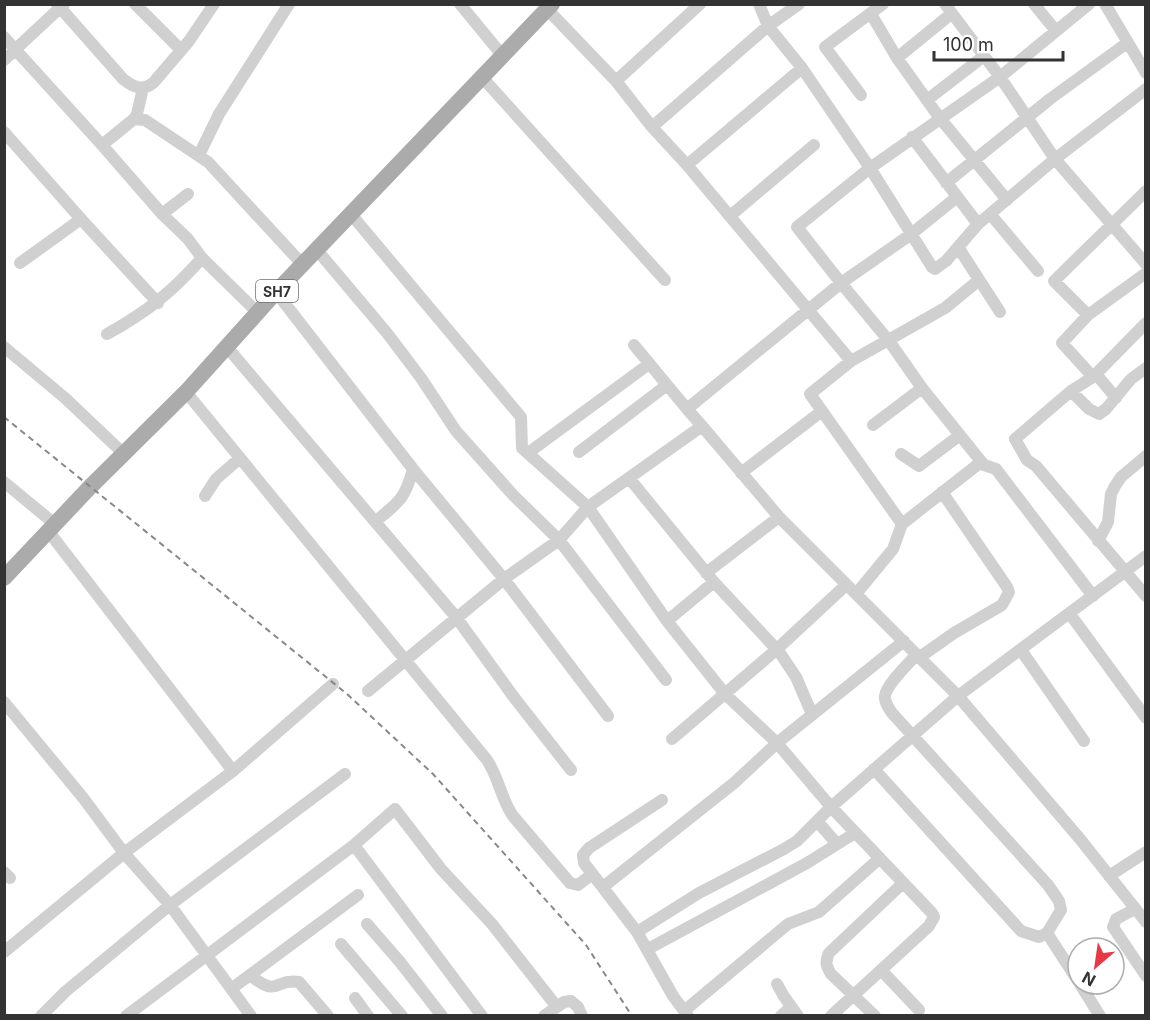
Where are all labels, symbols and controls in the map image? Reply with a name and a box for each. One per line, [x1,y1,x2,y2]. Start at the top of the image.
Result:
scale bar [934,24,1063,62]
text: 100 m [943,34,994,55]
road number: SH7 [256,280,298,302]
north arrow [1066,936,1126,996]
text: N [1079,967,1099,991]

